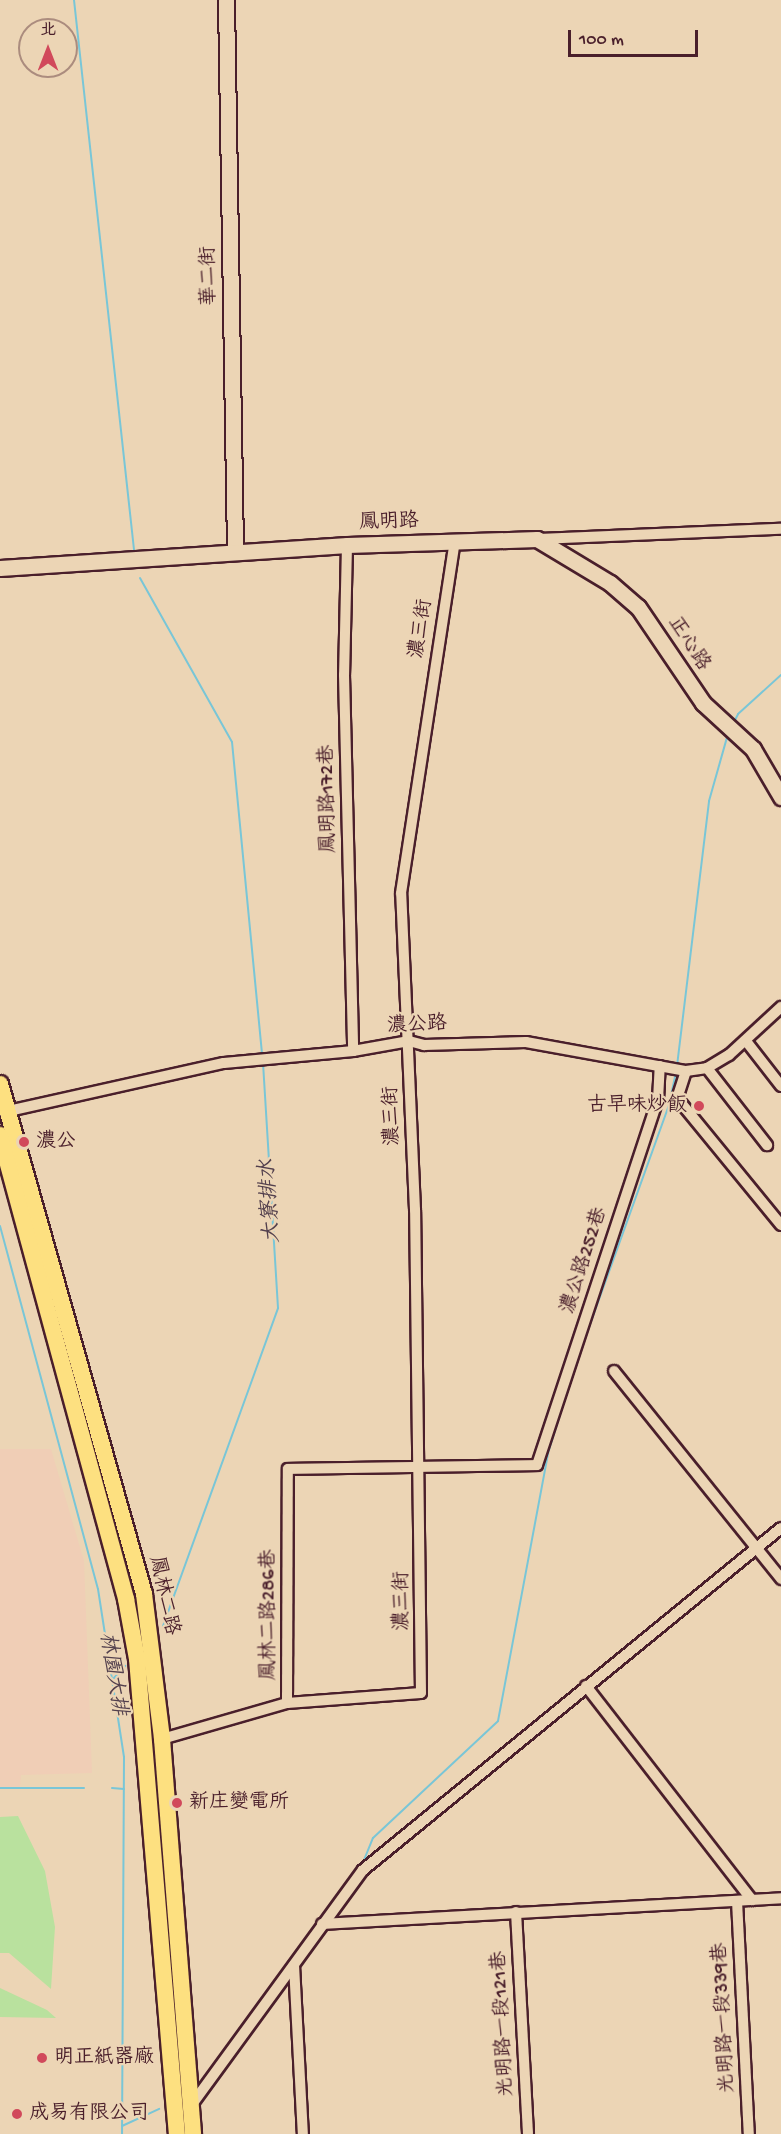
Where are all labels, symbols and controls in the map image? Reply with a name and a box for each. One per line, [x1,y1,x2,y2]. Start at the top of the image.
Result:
north arrow [18,18,78,78]
scale bar [571,18,702,56]
text: 北 [40,22,56,41]
text: 100 m [579,30,624,51]
street label: 華二街 [197,246,223,306]
street label: 鳳明路 [359,510,419,536]
street label: 濃三街 [405,597,439,661]
street label: 正心路 [662,612,714,676]
street label: 鳳明路172巷 [316,745,342,853]
street label: 濃公路 [386,1012,448,1040]
street label: 濃三街 [380,1086,406,1146]
place label: 古早味炒飯 [587,1094,687,1118]
marker: 古早味炒飯 [692,1099,706,1113]
place label: 濃公 [36,1130,76,1154]
marker: 濃公 [17,1135,31,1149]
water label: 大寮排水 [257,1158,287,1244]
street label: 濃公路252巷 [557,1205,613,1317]
street label: 鳳林二路286巷 [258,1550,282,1680]
street label: 鳳林二路 [143,1554,183,1638]
street label: 濃三街 [391,1571,415,1631]
water label: 林園大排 [92,1631,130,1717]
place label: 新庄變電所 [189,1791,289,1815]
marker: 新庄變電所 [170,1796,184,1810]
street label: 光明路一段339巷 [709,1942,741,2094]
street label: 光明路一段121巷 [488,1950,520,2098]
place label: 明正紙器廠 [54,2046,154,2070]
marker: 明正紙器廠 [35,2051,49,2065]
place label: 成易有限公司 [29,2102,149,2126]
marker: 成易有限公司 [10,2107,24,2121]

